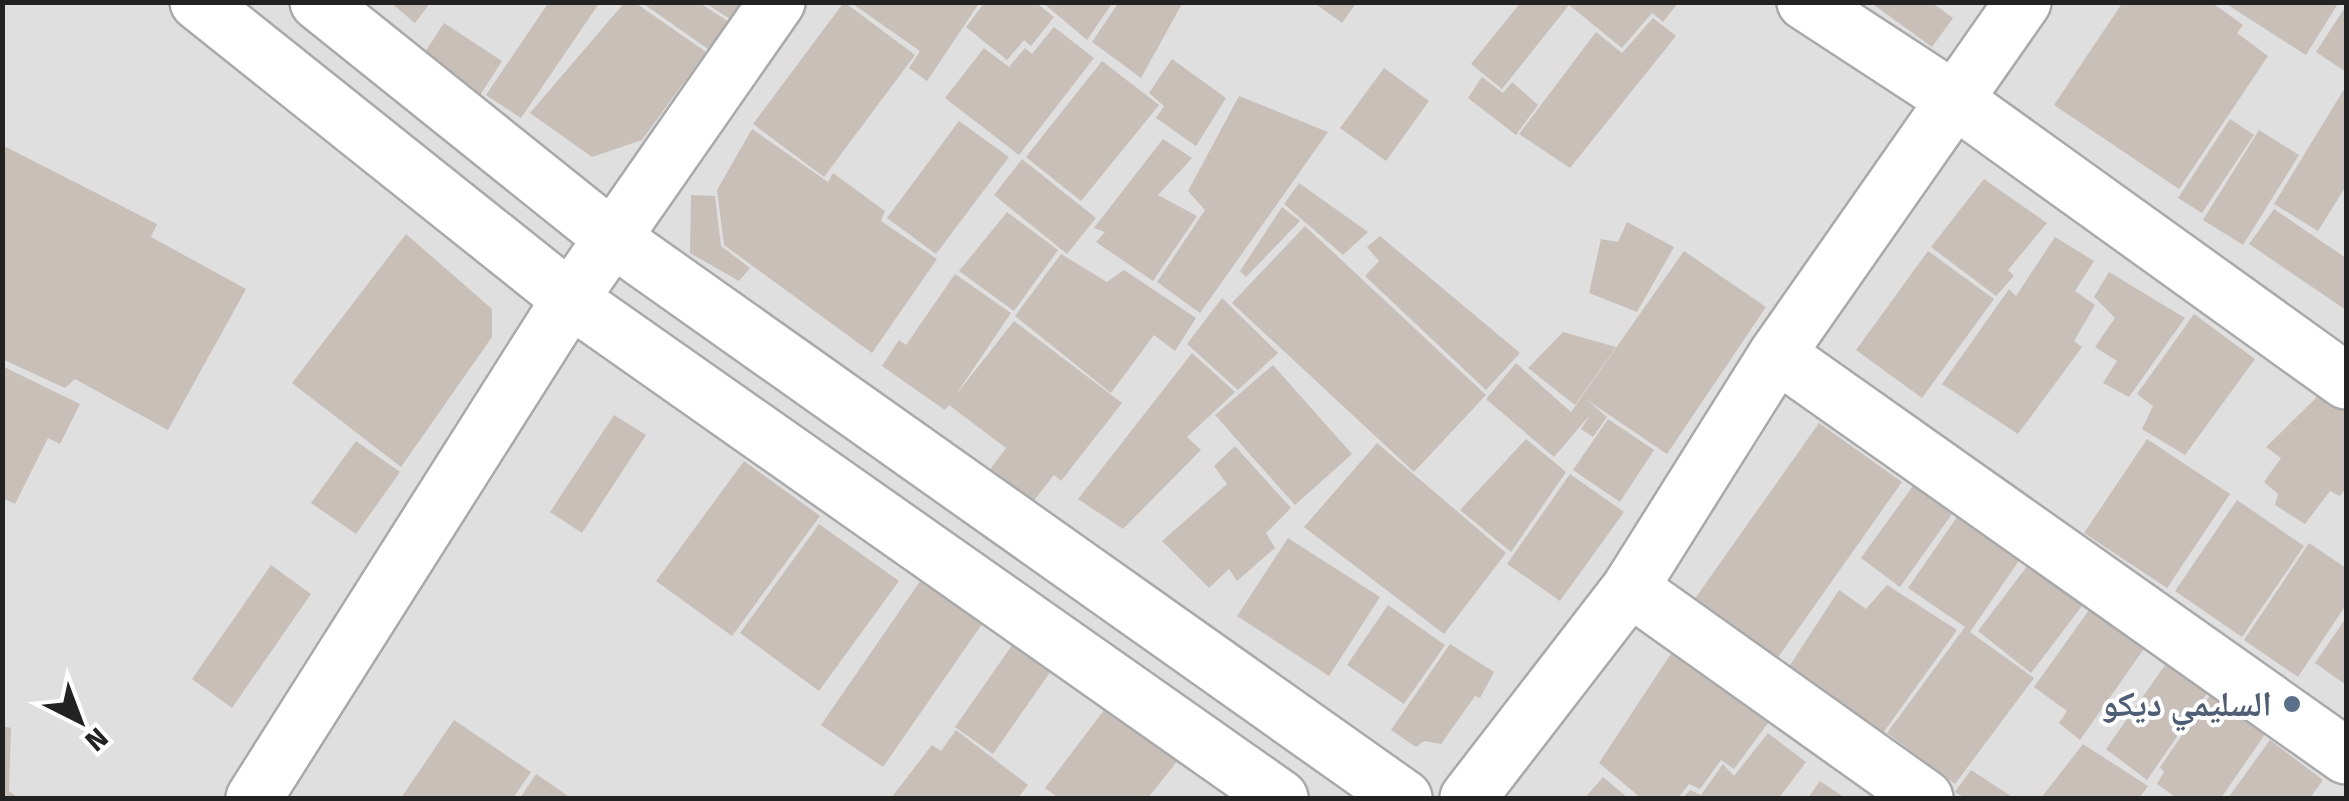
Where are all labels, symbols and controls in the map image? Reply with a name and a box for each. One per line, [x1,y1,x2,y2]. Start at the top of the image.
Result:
north arrow [30,671,130,771]
place label: السليمي ديكو [2101,683,2272,732]
marker: السليمي ديكو [2281,693,2303,715]
text: N [78,721,114,758]

